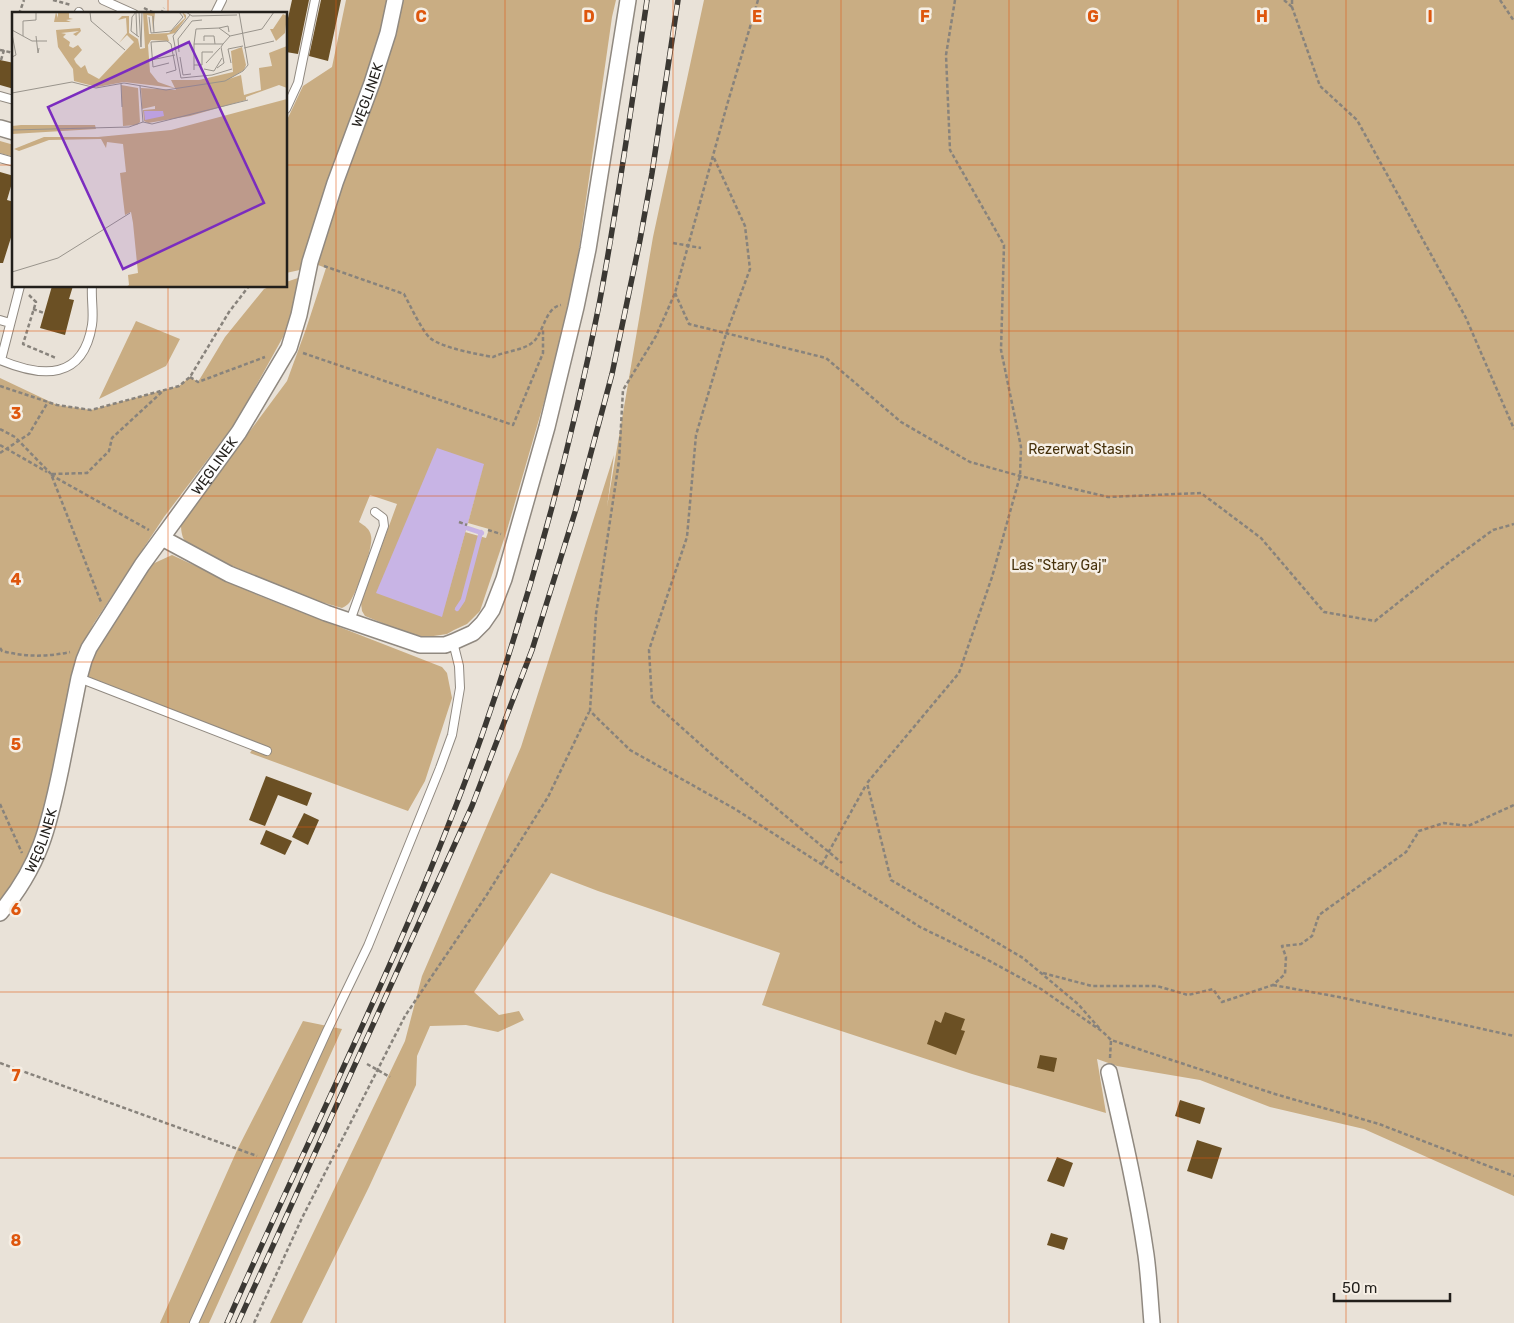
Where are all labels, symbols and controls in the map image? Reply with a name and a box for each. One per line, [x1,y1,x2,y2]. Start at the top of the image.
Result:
text: C [415,7,427,26]
text: D [583,7,595,26]
text: E [752,7,762,26]
text: F [920,7,930,26]
text: G [1087,7,1099,26]
text: H [1256,7,1268,26]
text: I [1427,7,1433,26]
inset map [12,12,288,288]
street label: WĘGLINEK [348,60,387,130]
text: 3 [11,404,21,423]
street label: WĘGLINEK [188,433,242,498]
park label: Rezerwat Stasin [1028,441,1134,458]
park label: Las "Stary Gaj" [1011,557,1107,574]
text: 4 [11,570,22,589]
text: 5 [11,735,21,754]
street label: WĘGLINEK [22,806,61,876]
text: 6 [11,900,21,919]
text: 7 [11,1066,21,1085]
text: 8 [11,1231,22,1250]
scale bar [1334,1270,1450,1302]
text: 50 m [1342,1279,1377,1297]

